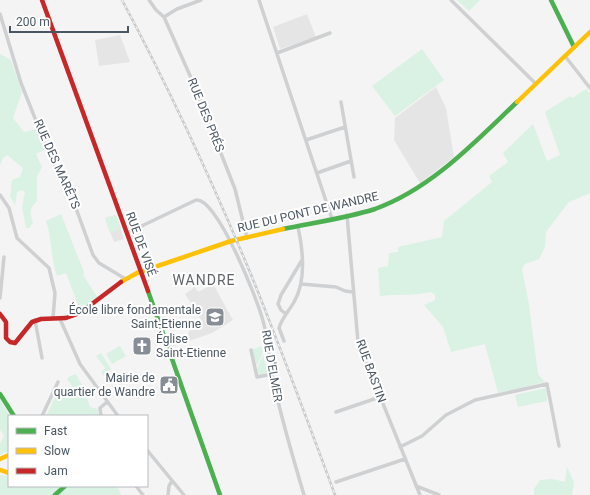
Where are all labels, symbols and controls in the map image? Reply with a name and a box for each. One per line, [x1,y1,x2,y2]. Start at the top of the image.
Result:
scale bar [10,8,128,34]
text: 200 m [16,15,50,29]
street label: RUE DES PRÉS [185,76,228,154]
street label: RUE DES MARÊTS [31,117,84,211]
street label: RUE DU PONT DE WANDRE [236,189,380,235]
street label: RUE DE VISÉ [123,210,160,278]
district label: WANDRE [172,272,236,288]
place label: École libre fondamentale Saint-Etienne [69,302,201,331]
school or university icon: École libre fondamentale Saint-Etienne [204,306,226,328]
street label: RUE D'ELMER [259,329,285,404]
place label: Église Saint-Etienne [156,331,226,360]
church icon: Église Saint-Etienne [131,335,153,357]
street label: RUE BASTIN [353,337,389,405]
place label: Mairie de quartier de Wandre [54,371,155,399]
public building icon: Mairie de quartier de Wandre [158,374,180,396]
legend [8,415,148,487]
text: Fast [44,424,67,438]
text: Slow [44,444,70,458]
text: Jam [44,464,68,478]

